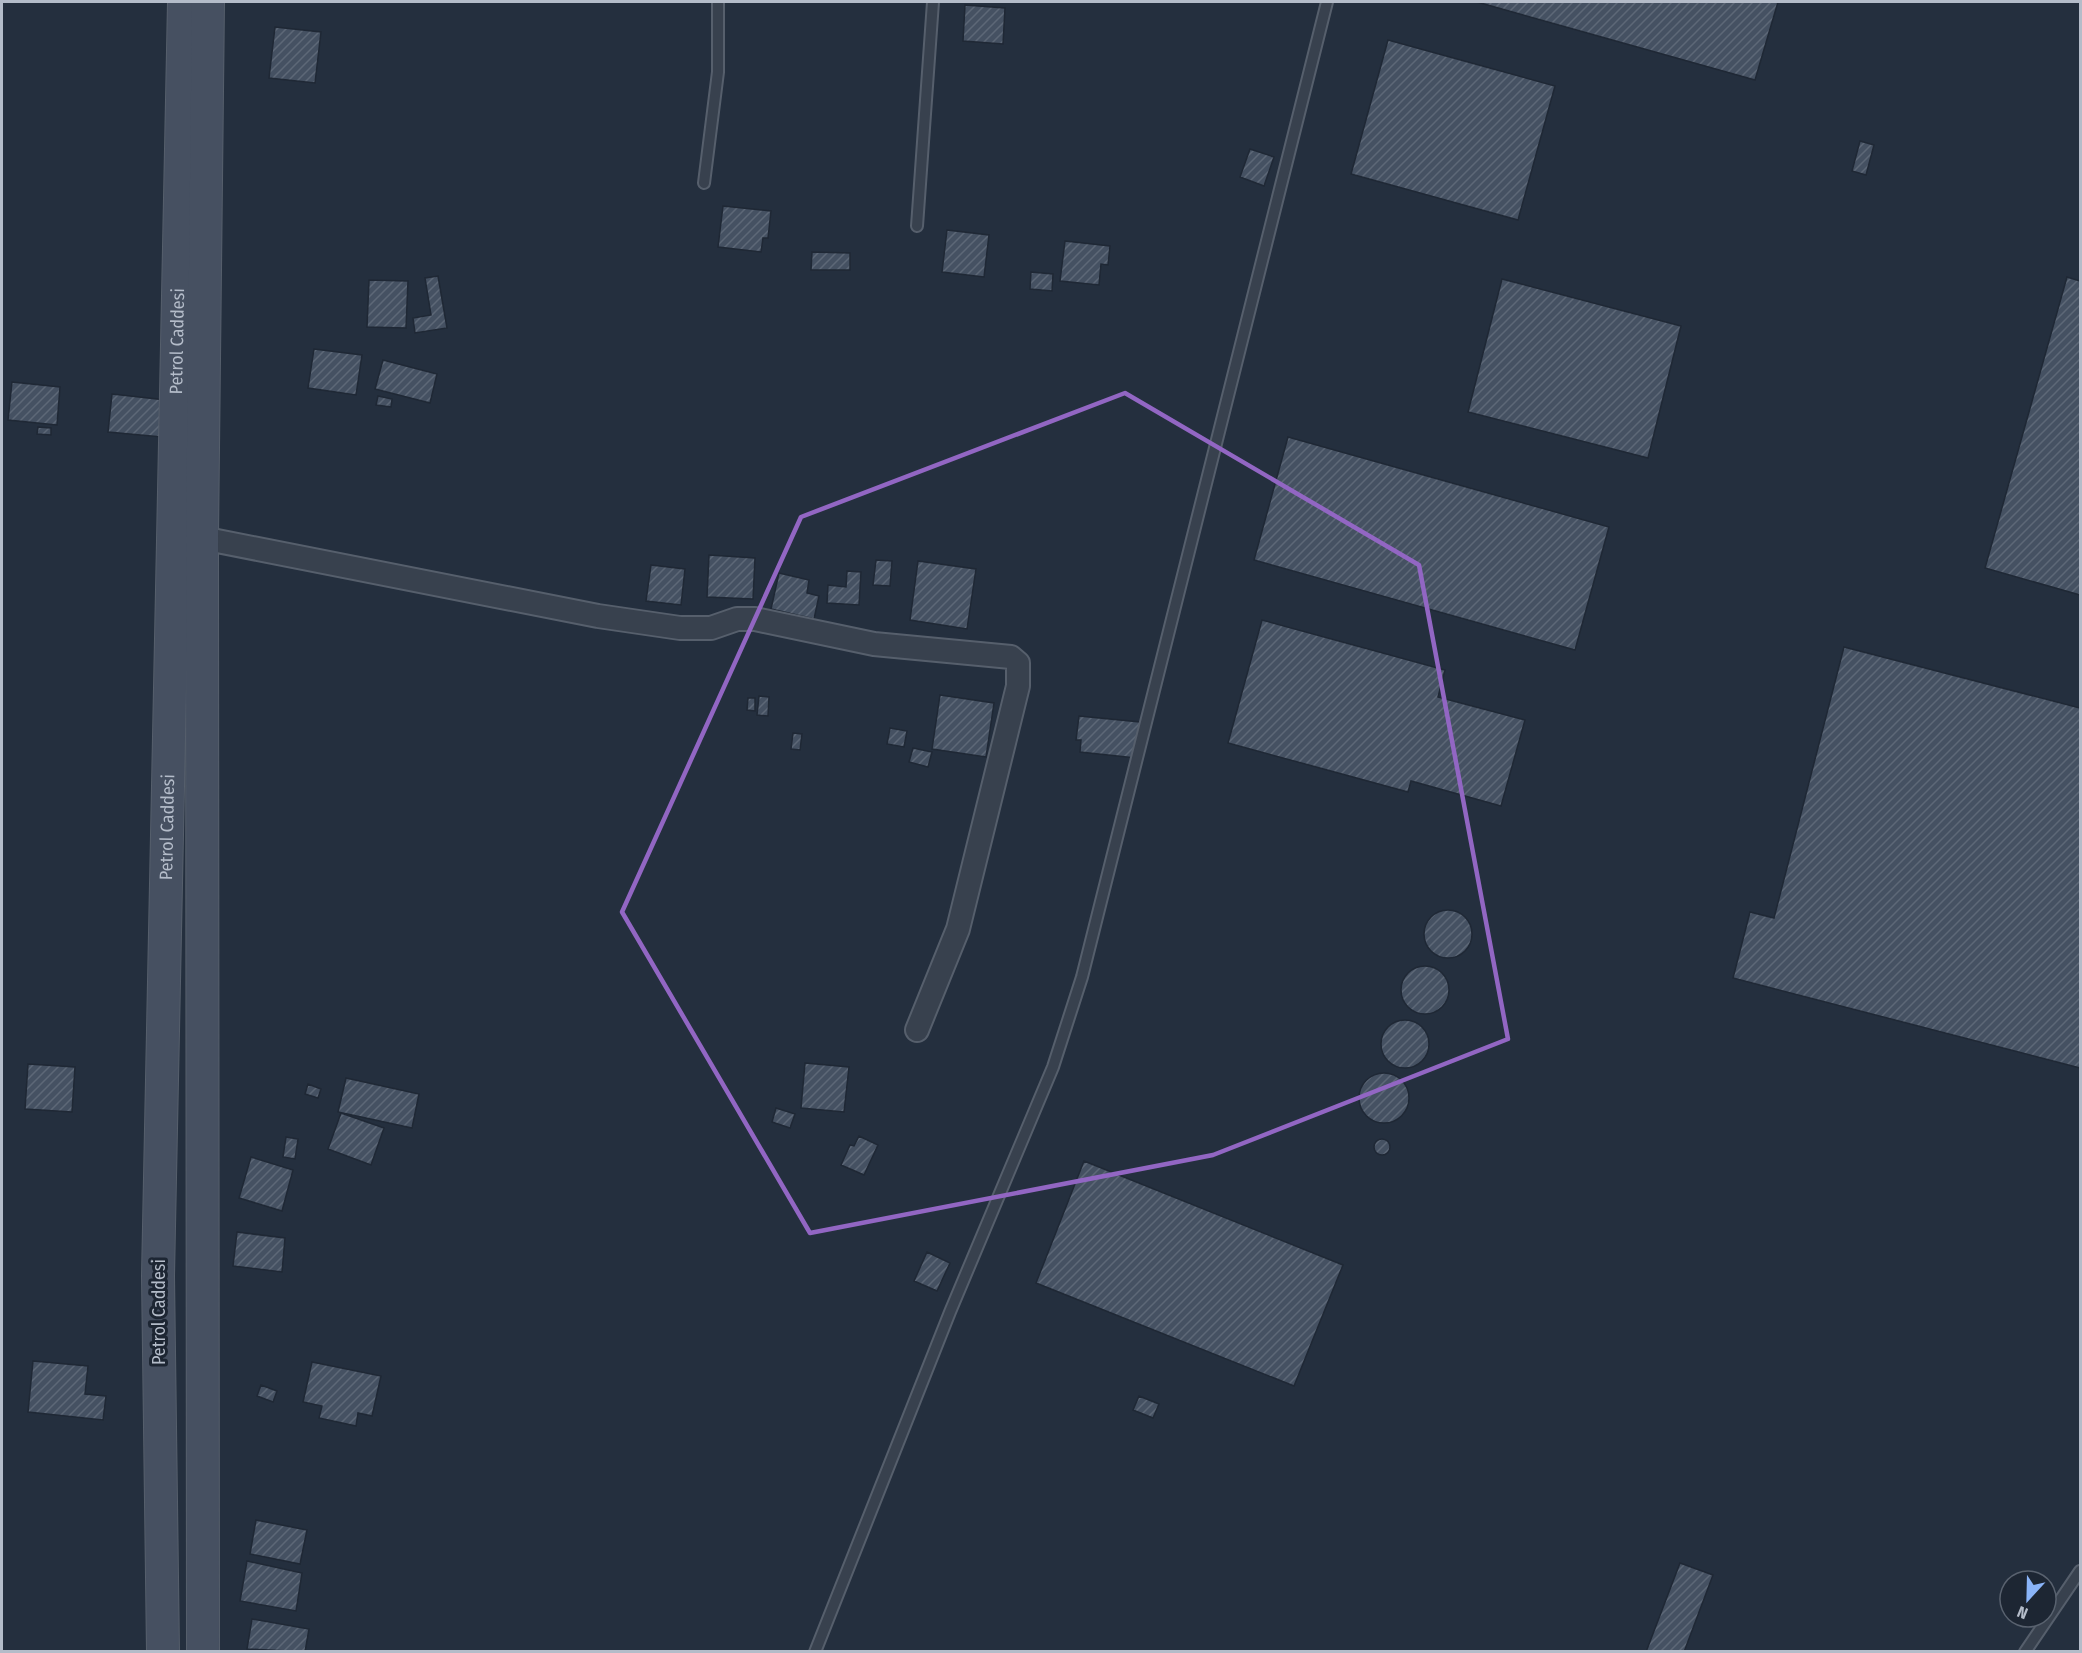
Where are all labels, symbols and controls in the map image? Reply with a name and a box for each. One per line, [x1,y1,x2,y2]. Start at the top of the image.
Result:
street label: Petrol Caddesi [165,288,189,395]
street label: Petrol Caddesi [155,774,179,880]
street label: Petrol Caddesi [148,1259,170,1365]
north arrow [1998,1569,2058,1629]
text: N [2015,1602,2031,1623]

